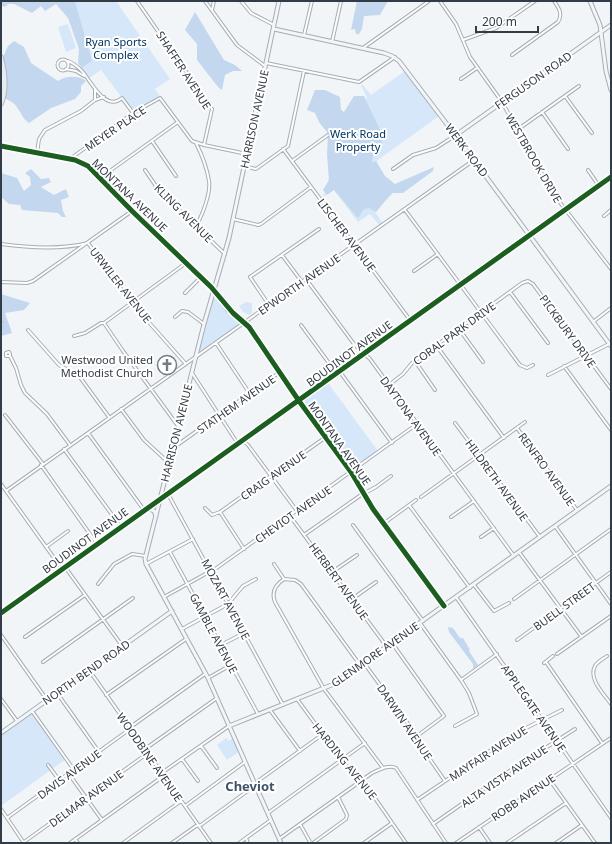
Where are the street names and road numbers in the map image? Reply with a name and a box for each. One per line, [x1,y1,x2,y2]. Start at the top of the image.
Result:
street label: SHAFFER AVENUE [153,28,215,112]
street label: FERGUSON ROAD [491,48,575,112]
street label: HARRISON AVENUE [236,68,272,170]
street label: MEYER PLACE [82,102,148,154]
street label: WESTBROOK DRIVE [502,111,566,205]
street label: WERK ROAD [442,120,492,180]
street label: MONTANA AVENUE [89,155,171,235]
street label: KLING AVENUE [151,180,217,246]
street label: LISCHER AVENUE [314,195,380,275]
street label: URWILER AVENUE [87,244,155,326]
street label: EPWORTH AVENUE [255,250,343,318]
street label: PICKBURY DRIVE [536,292,600,370]
street label: CORAL PARK DRIVE [410,298,498,368]
street label: BOUDINOT AVENUE [303,317,395,389]
street label: STATHEM AVENUE [194,371,278,437]
street label: DAYTONA AVENUE [377,373,445,459]
street label: HARRISON AVENUE [157,383,195,483]
street label: MONTANA AVENUE [305,398,375,488]
street label: RENFRO AVENUE [515,429,579,509]
street label: HILDRETH AVENUE [462,436,532,524]
street label: CRAIG AVENUE [237,447,309,503]
street label: CHEVIOT AVENUE [252,482,334,546]
street label: BOUDINOT AVENUE [39,504,131,576]
street label: HERBERT AVENUE [306,539,372,623]
street label: MOZART AVENUE [198,556,254,642]
street label: BUELL STREET [530,578,598,634]
street label: GAMBLE AVENUE [187,590,241,676]
street label: GLENMORE AVENUE [328,618,422,690]
street label: NORTH BEND ROAD [39,636,133,708]
street label: APPLEGATE AVENUE [498,661,570,755]
street label: DARWIN AVENUE [374,681,436,763]
street label: WOODBINE AVENUE [114,710,186,804]
street label: HARDING AVENUE [309,719,381,803]
street label: MAYFAIR AVENUE [446,722,530,784]
street label: ALTA VISTA AVENUE [458,741,550,811]
street label: DAVIS AVENUE [34,746,104,802]
street label: DELMAR AVENUE [46,766,126,830]
street label: ROBB AVENUE [488,770,558,824]

